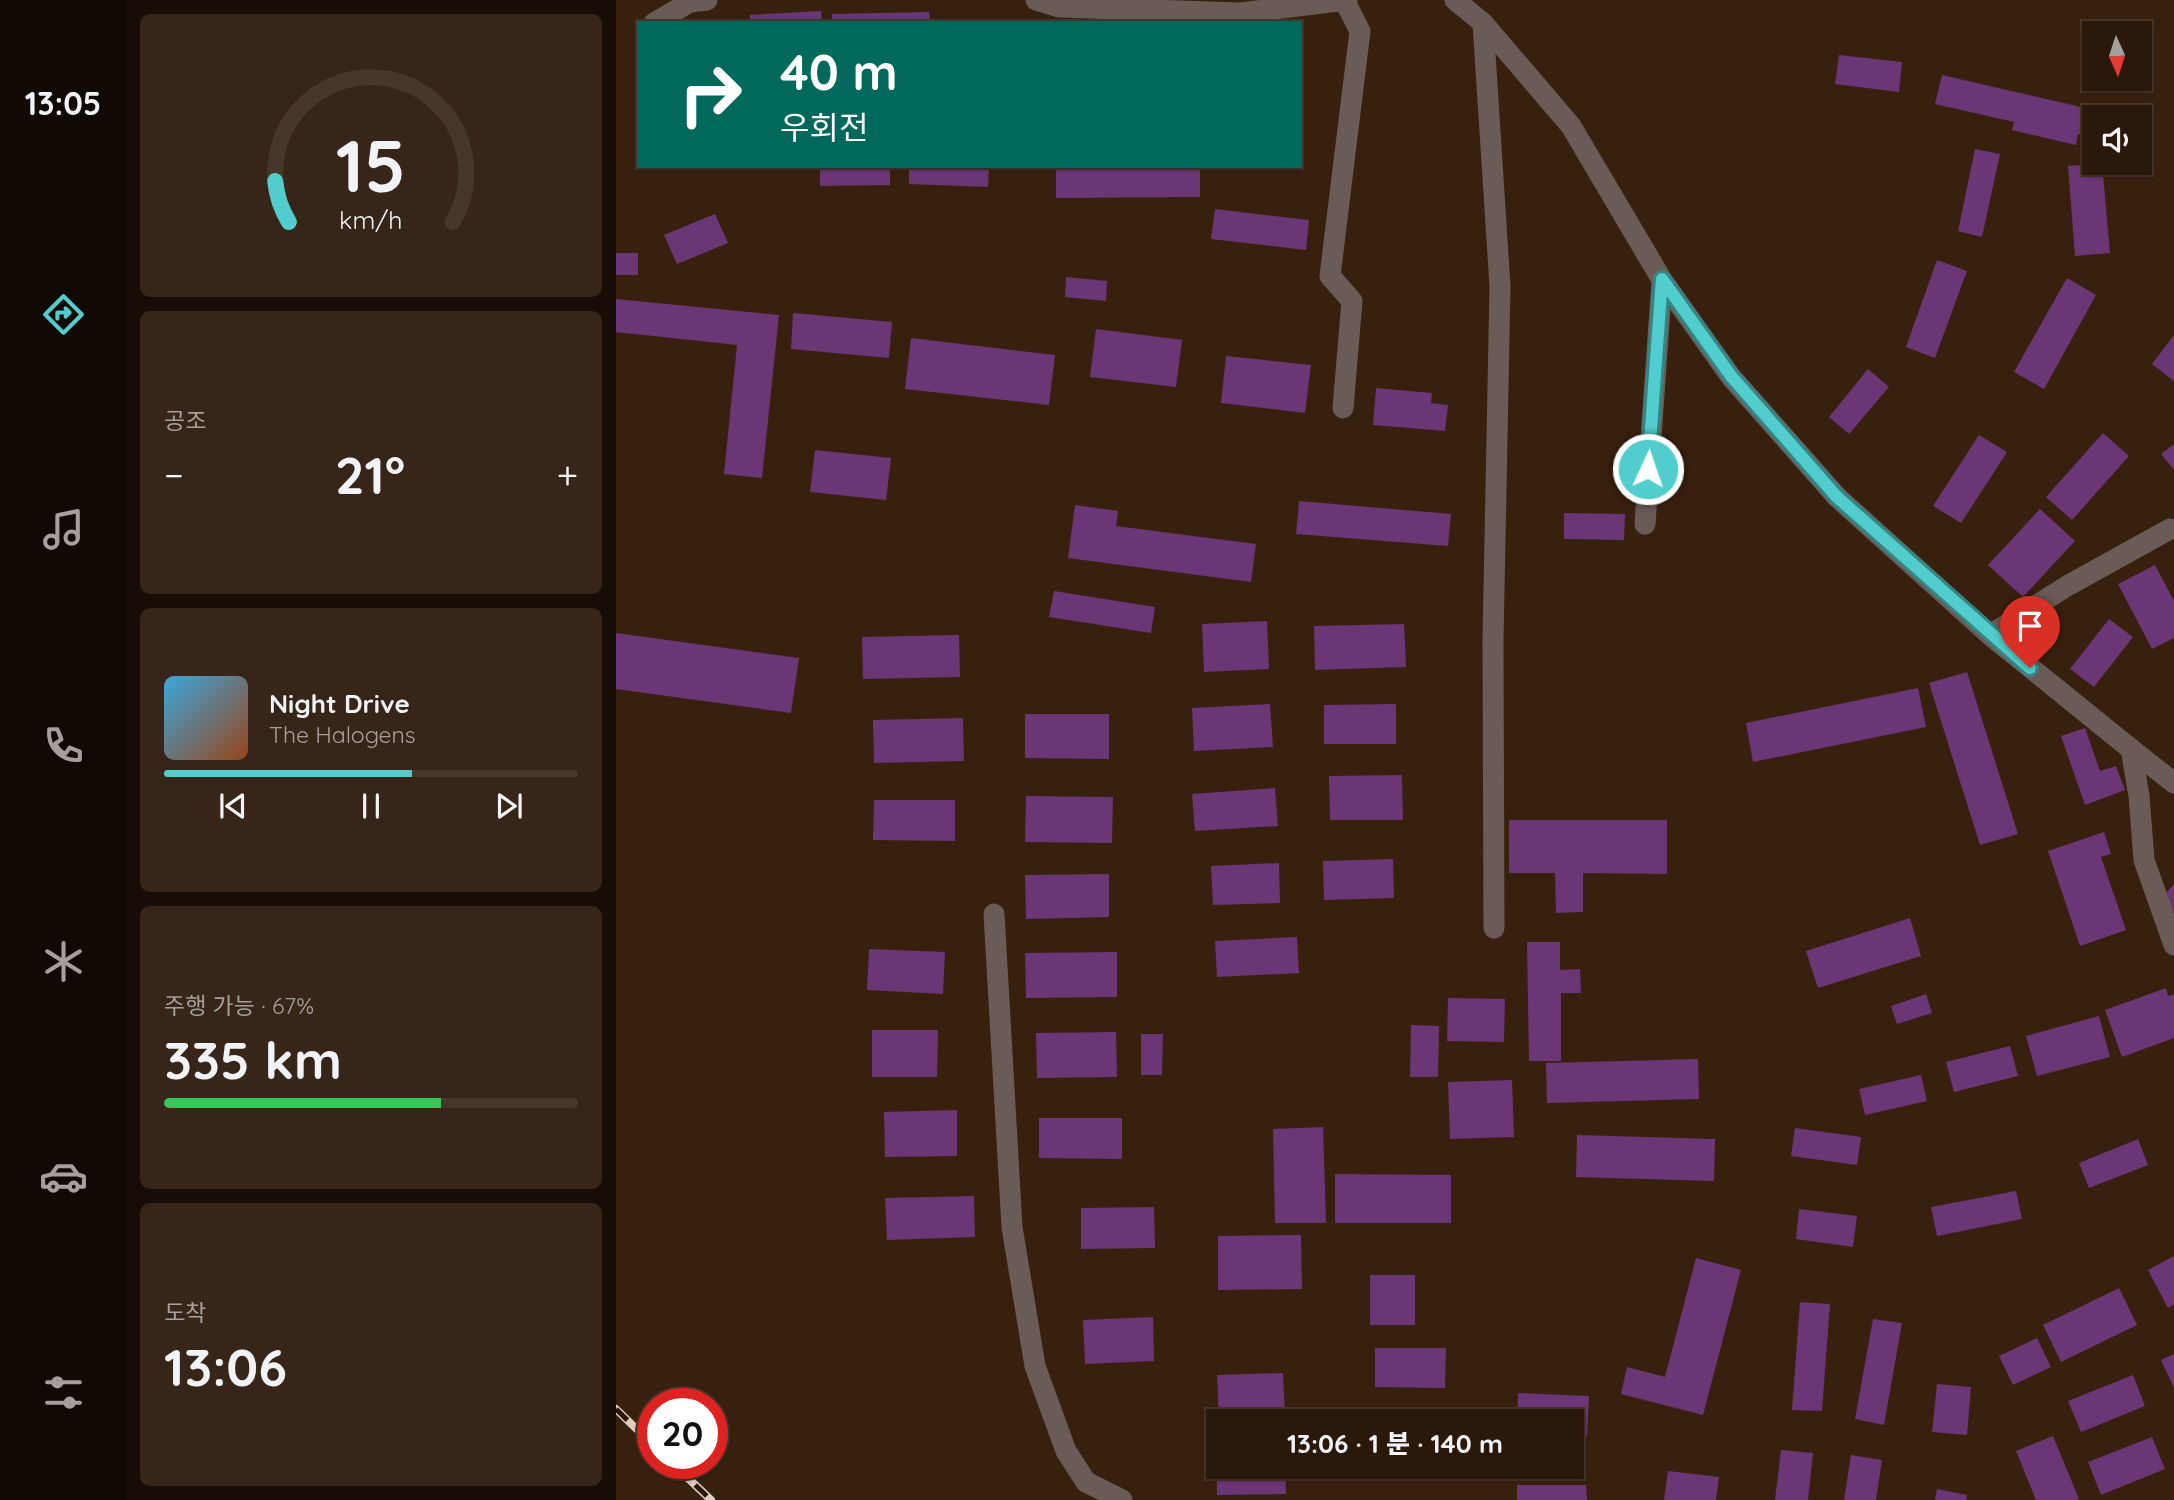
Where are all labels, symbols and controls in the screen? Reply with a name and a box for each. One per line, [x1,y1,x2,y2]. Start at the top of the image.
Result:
north arrow [2082,21,2152,91]
map controls [2082,21,2152,175]
text: 40 m [780,41,898,102]
icon: right [665,49,756,140]
text: 13:05 [25,83,101,123]
button: sound [2082,105,2152,175]
text: 우회전 [780,107,868,147]
text: 15 [336,119,406,210]
text: km/h [339,203,403,234]
icon: directions [39,290,88,339]
text: 공조 [164,406,206,435]
position arrow [1611,432,1685,506]
text: 21° [335,442,405,507]
text: − [164,451,184,499]
text: + [557,451,578,499]
icon: music [39,505,88,554]
pin [2000,596,2060,668]
icon: arrive [2011,607,2049,645]
text: Night Drive [269,687,410,720]
text: The Halogens [269,720,416,749]
icon: phone [39,721,88,770]
icon: previous [214,787,252,825]
icon: pause [352,787,390,825]
icon: next [490,787,528,825]
icon: climate [39,937,88,986]
text: 주행 가능 · 67% [164,991,314,1020]
text: 335 km [164,1027,342,1092]
icon: car [39,1152,88,1201]
text: 도착 [164,1298,206,1327]
text: 13:06 [164,1334,287,1399]
icon: filters [39,1368,88,1417]
speed limit sign: 20 [637,1388,728,1479]
text: 13:06 · 1 분 · 140 m [1287,1427,1503,1460]

